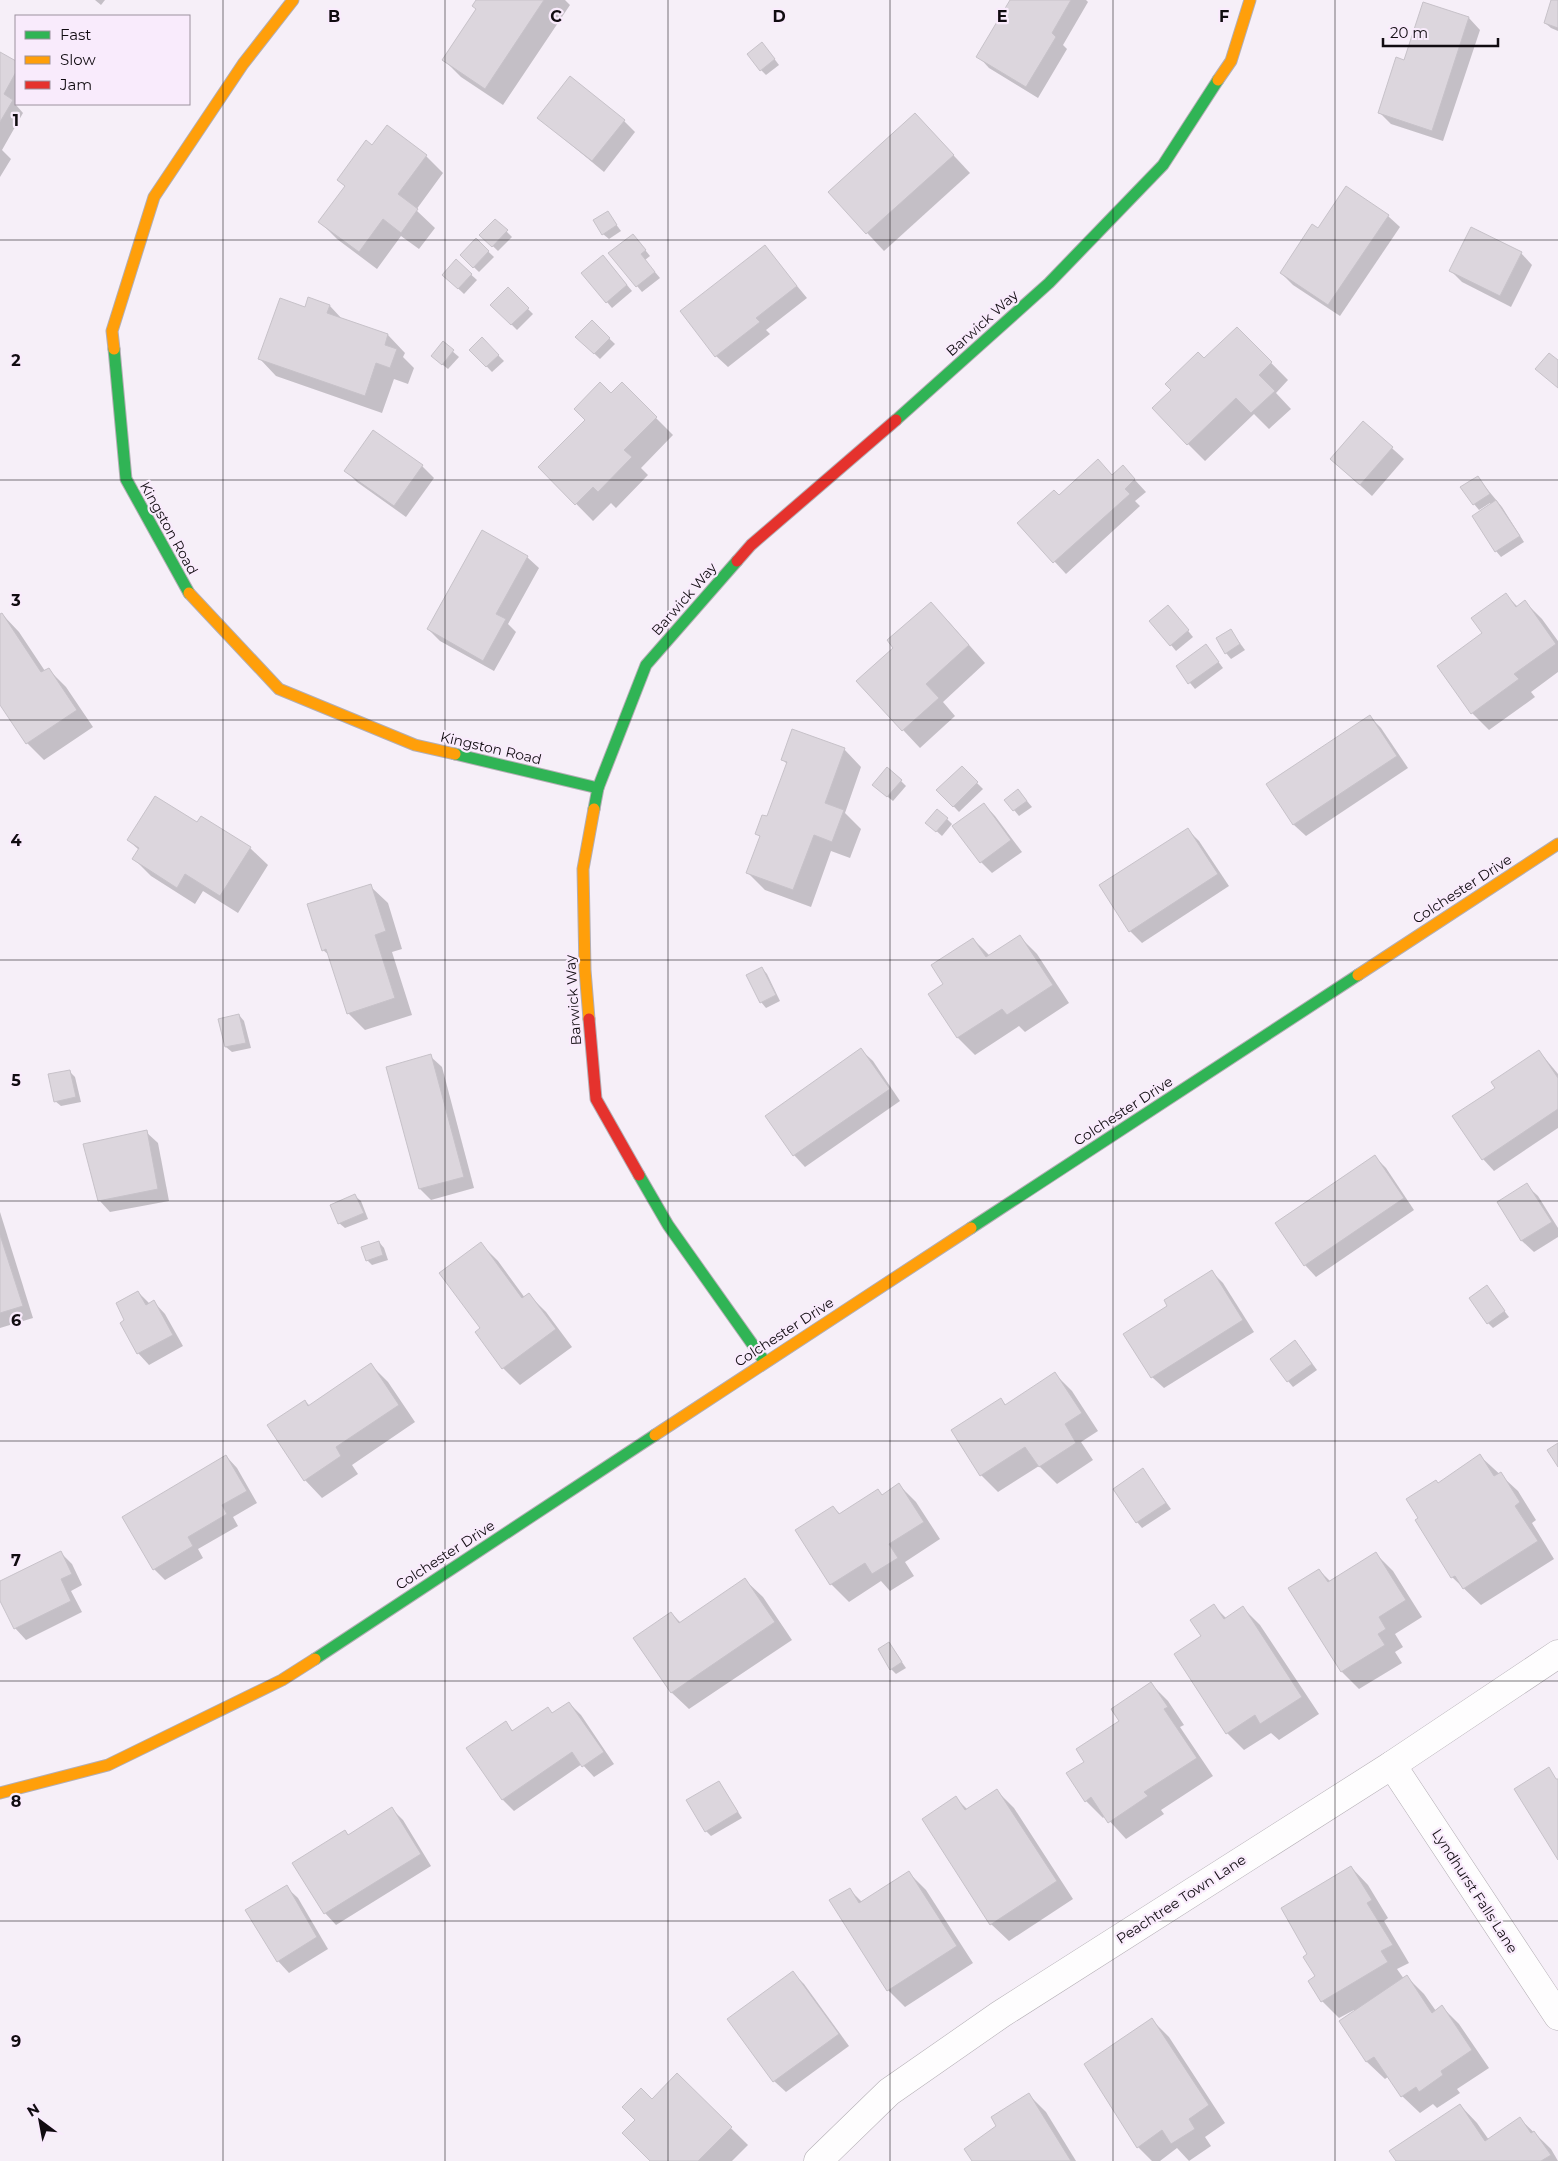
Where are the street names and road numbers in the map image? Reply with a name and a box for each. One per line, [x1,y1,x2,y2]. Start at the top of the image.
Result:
street label: Barwick Way [942,286,1022,360]
street label: Kingston Road [136,478,202,578]
street label: Barwick Way [647,558,721,639]
street label: Kingston Road [439,728,543,768]
street label: Colchester Drive [1409,850,1515,928]
street label: Barwick Way [561,954,585,1046]
street label: Colchester Drive [1070,1072,1176,1150]
street label: Colchester Drive [731,1293,837,1371]
street label: Colchester Drive [392,1516,498,1594]
street label: Lyndhurst Falls Lane [1428,1825,1522,1957]
street label: Peachtree Town Lane [1113,1850,1249,1948]

